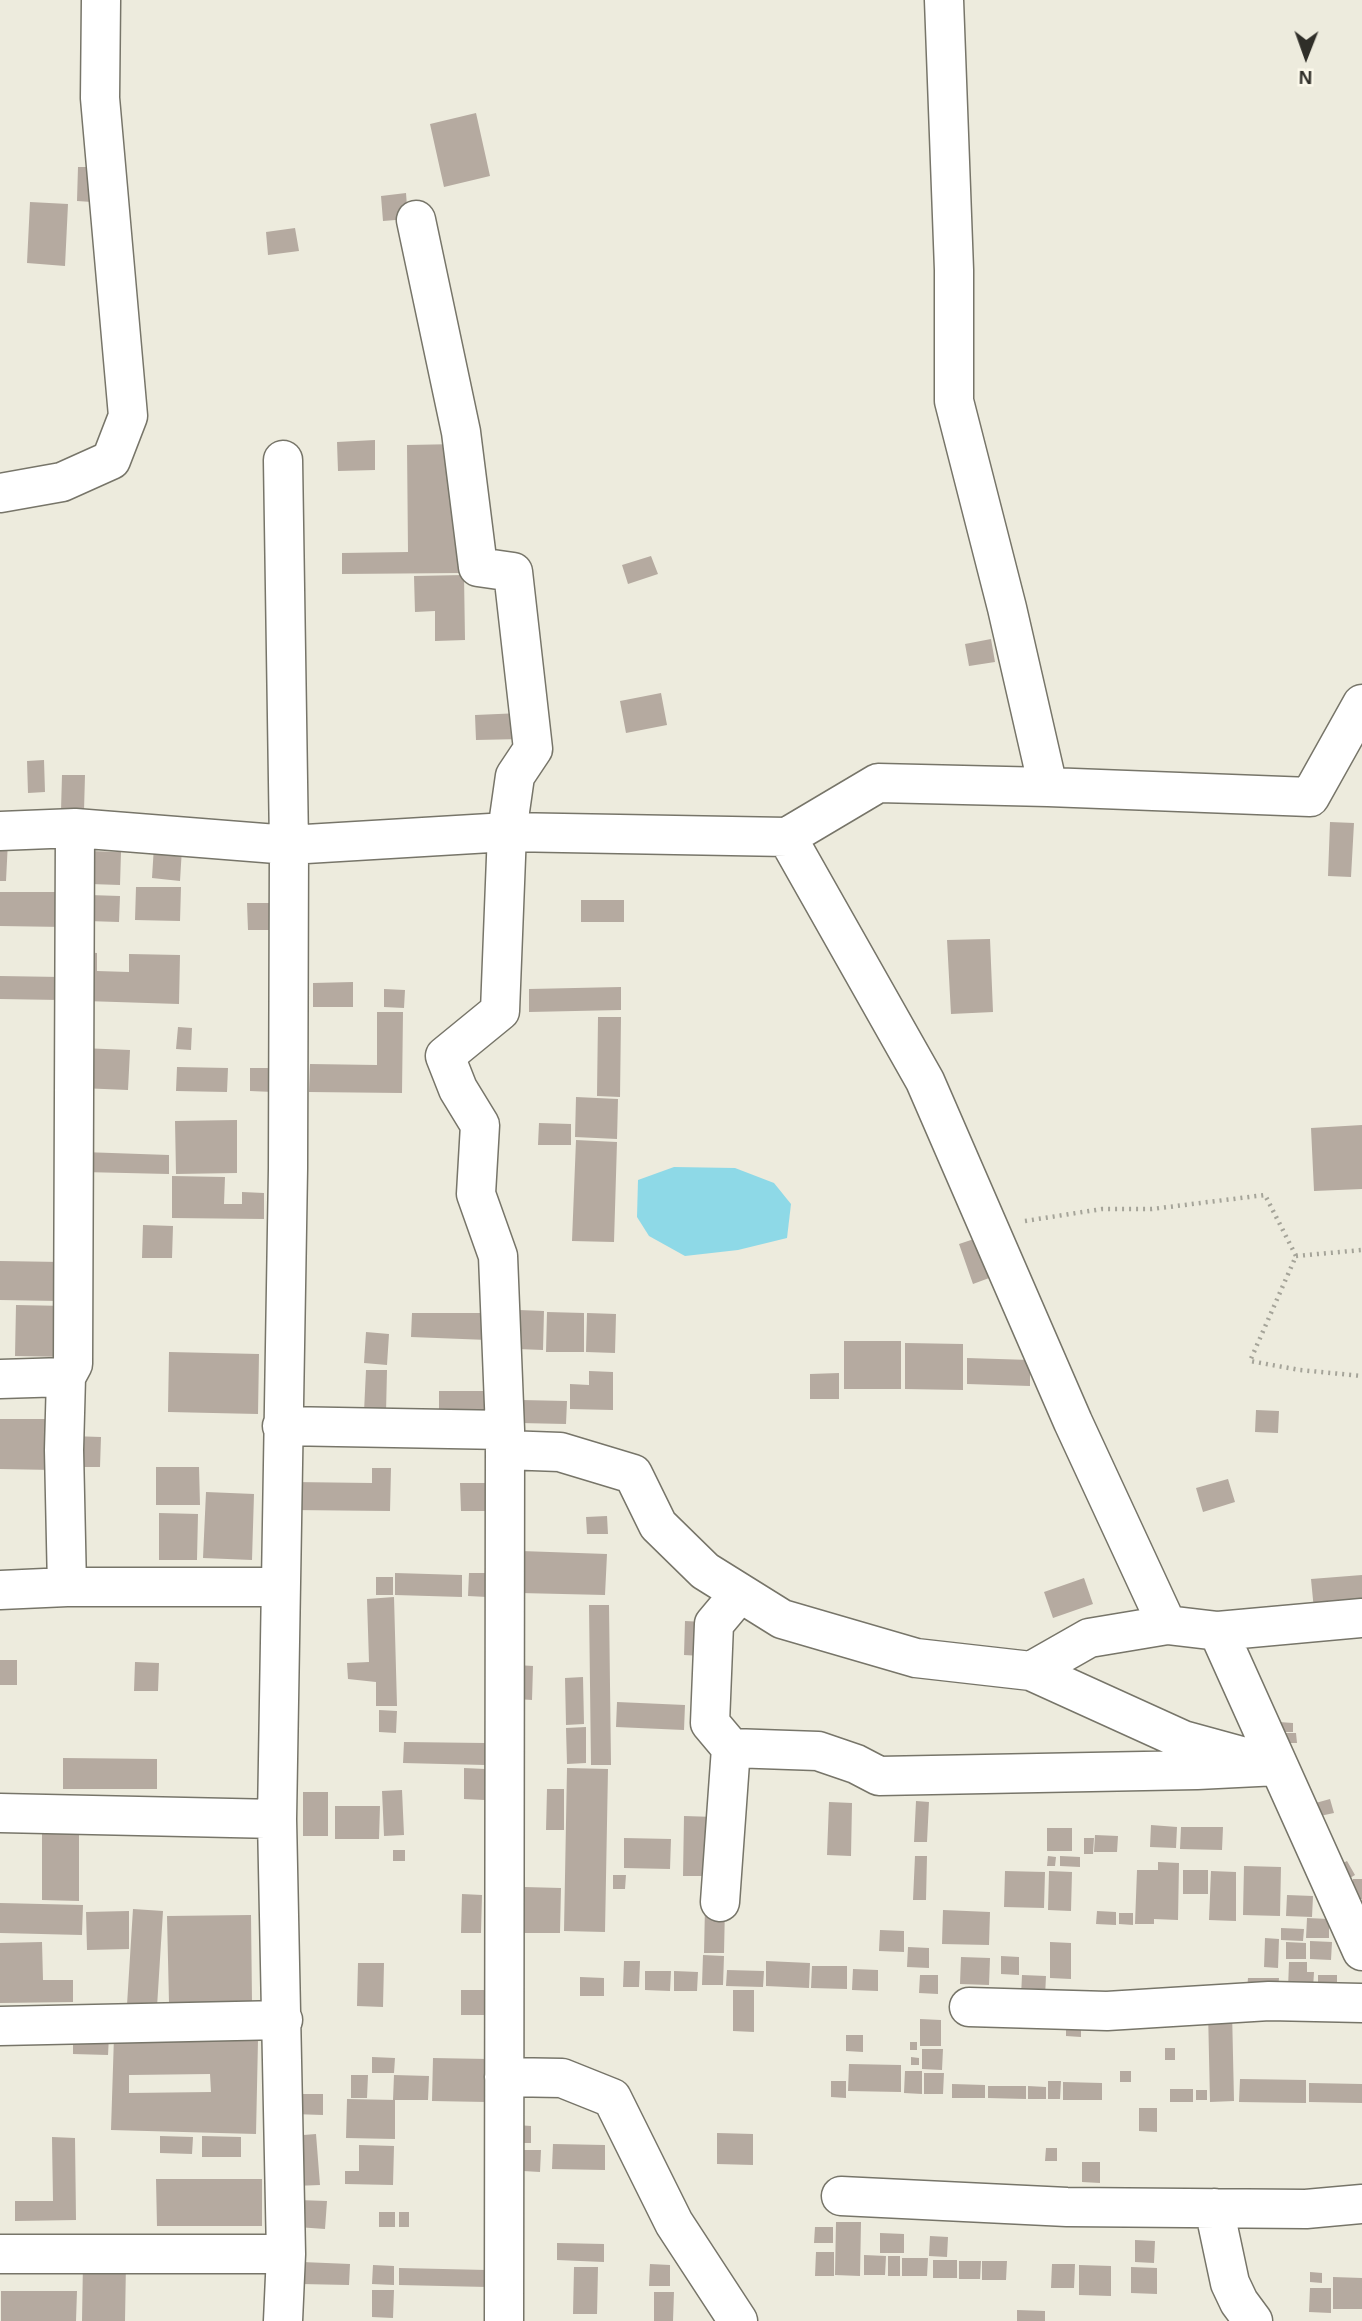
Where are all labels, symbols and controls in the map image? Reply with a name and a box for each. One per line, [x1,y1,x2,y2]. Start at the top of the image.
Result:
north arrow [1271,21,1341,91]
text: N [1299,67,1313,88]

